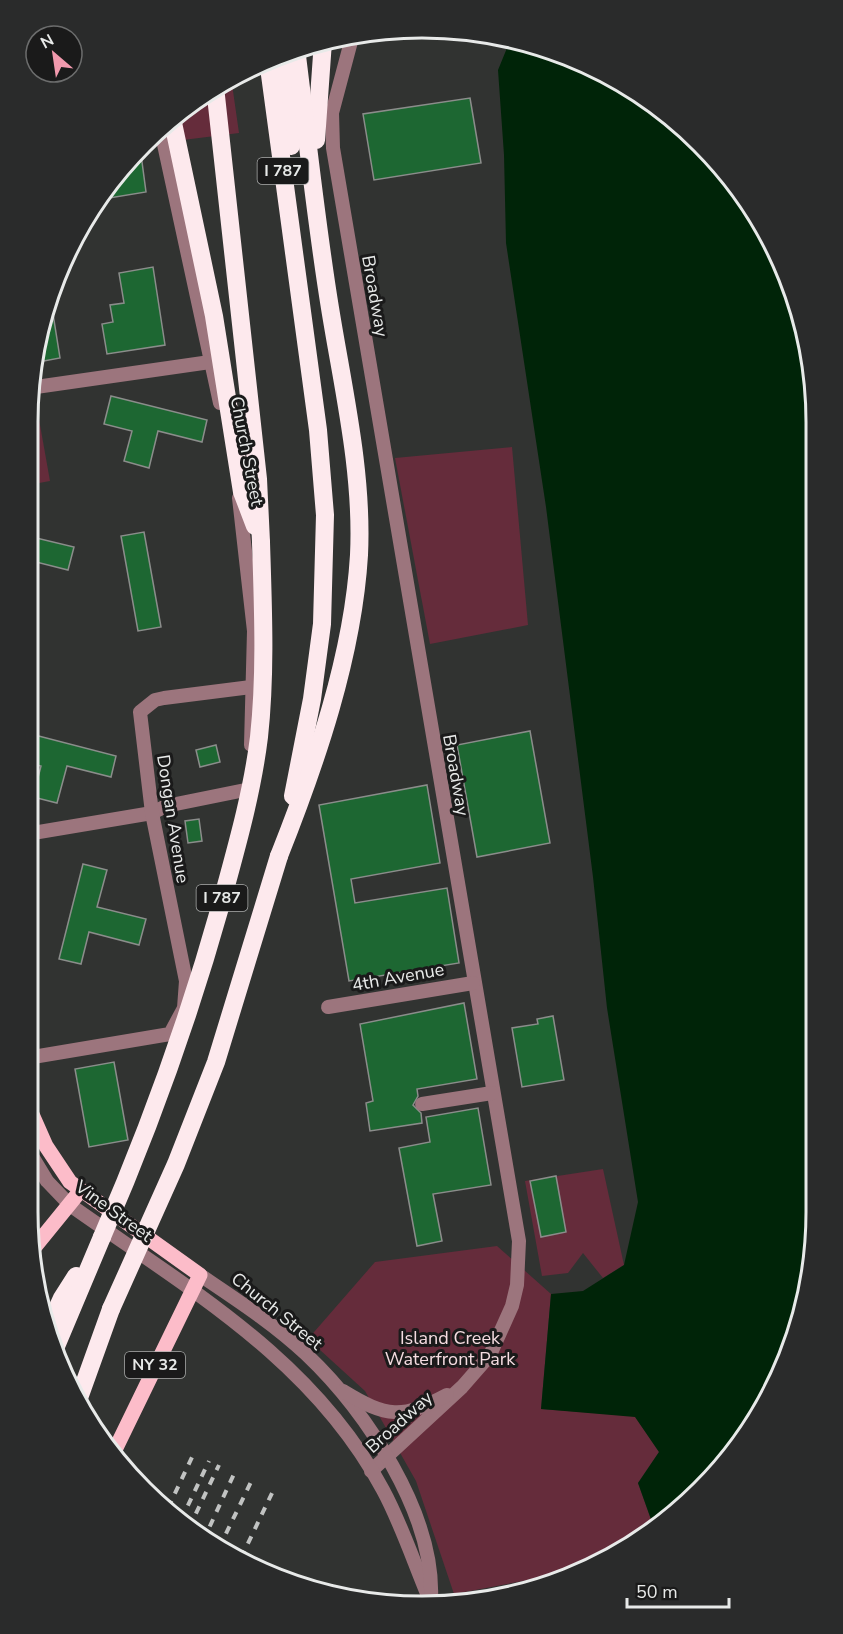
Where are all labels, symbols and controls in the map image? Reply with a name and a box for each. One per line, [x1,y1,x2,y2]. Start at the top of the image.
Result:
north arrow [24,24,84,84]
text: N [37,29,58,54]
road number: I 787 [258,158,308,184]
street label: Broadway [356,253,394,339]
street label: Church Street [225,394,270,508]
street label: Broadway [437,732,475,818]
street label: Dongan Avenue [151,753,195,885]
road number: I 787 [196,885,248,911]
street label: 4th Avenue [350,957,446,997]
street label: Vine Street [70,1174,158,1248]
street label: Church Street [226,1267,328,1356]
park label: Island Creek Waterfront Park [385,1326,516,1371]
road number: NY 32 [125,1352,185,1378]
street label: Broadway [360,1385,438,1458]
scale bar [627,1571,729,1609]
text: 50 m [636,1580,678,1604]

